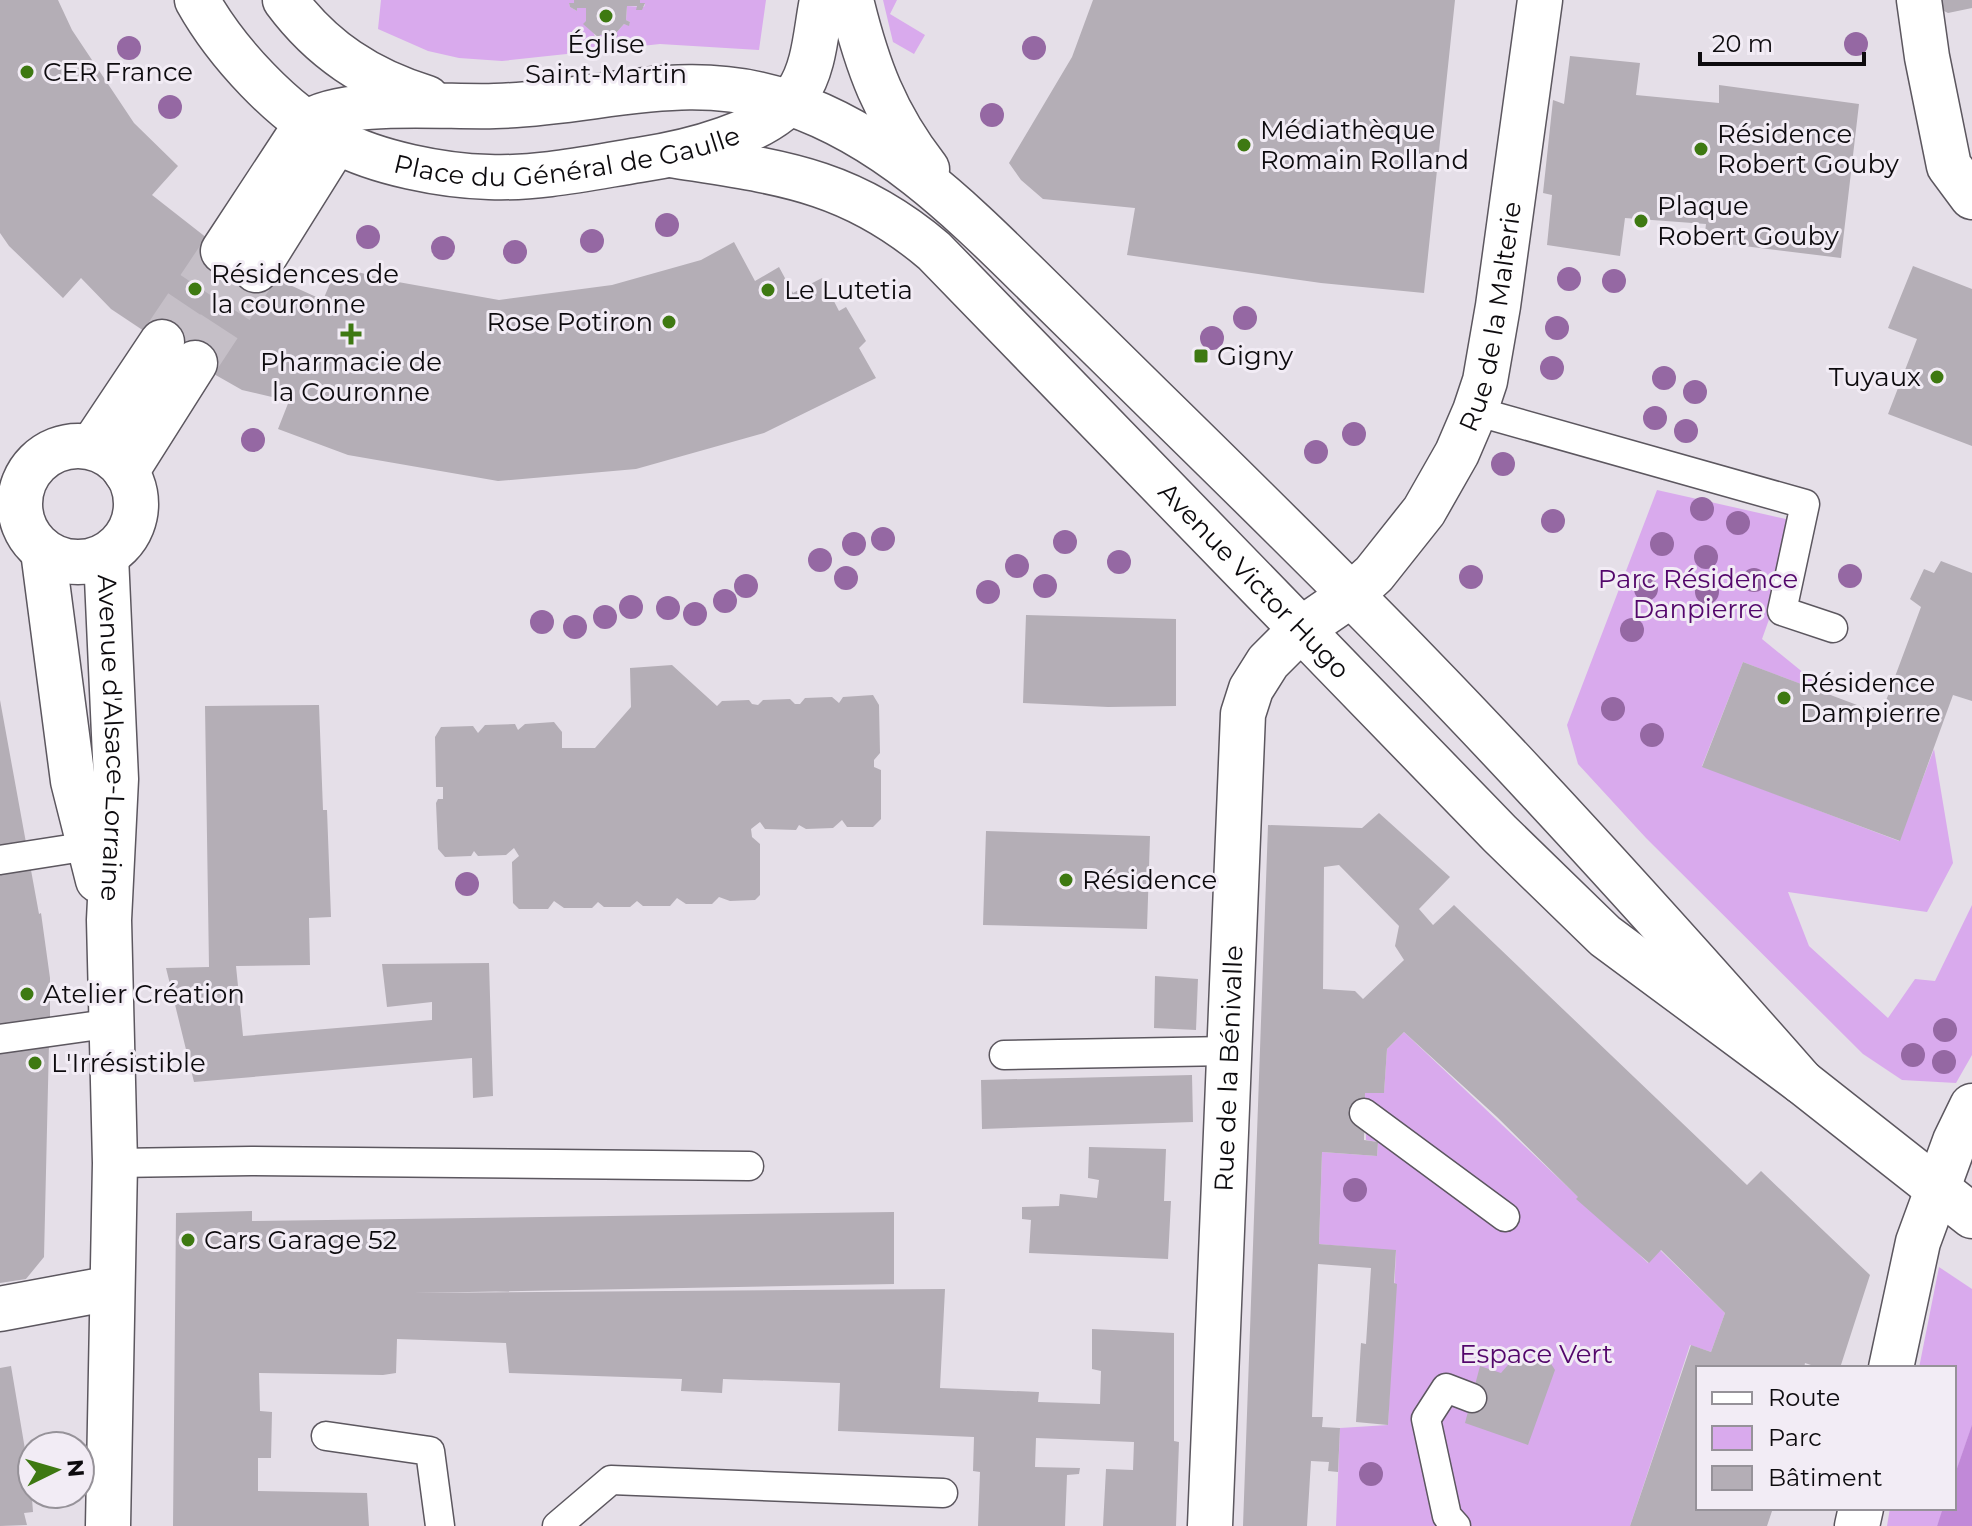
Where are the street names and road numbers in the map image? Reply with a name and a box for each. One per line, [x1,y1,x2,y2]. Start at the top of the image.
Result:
street label: Place du Général de Gaulle [391,119,744,193]
street label: Rue de la Malterie [1452,200,1528,436]
street label: Avenue Victor Hugo [1152,476,1356,685]
street label: Avenue d'Alsace-Lorraine [91,574,132,902]
street label: Rue de la Bénivalle [1208,944,1250,1192]

